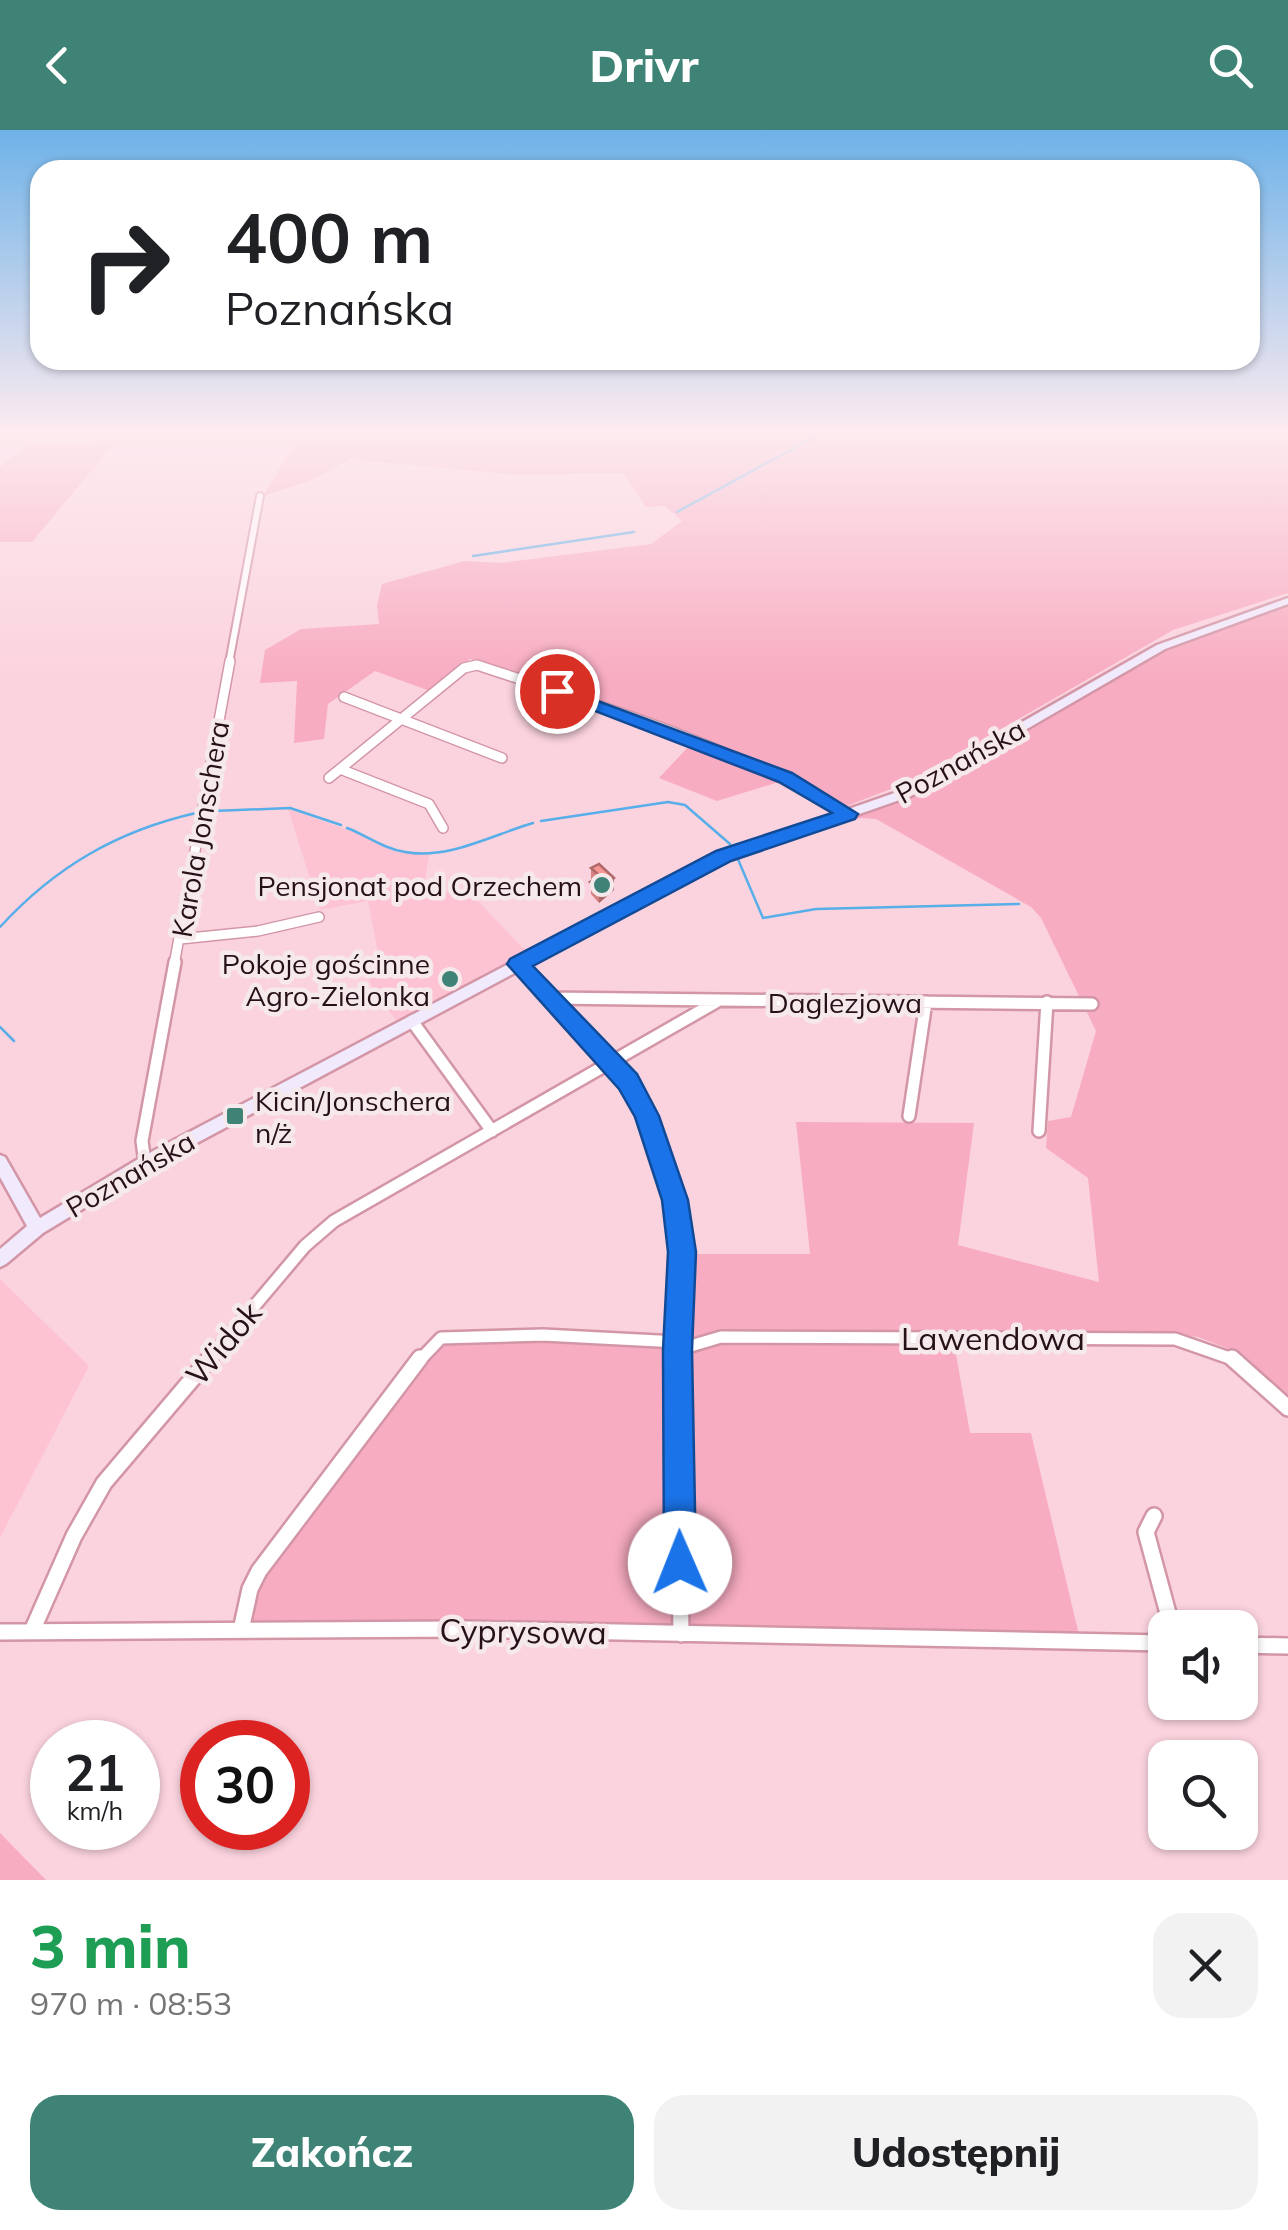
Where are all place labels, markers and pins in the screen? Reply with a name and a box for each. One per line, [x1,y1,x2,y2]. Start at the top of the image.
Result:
pin [515,649,600,734]
place label: Pensjonat pod Orzechem [258,868,582,903]
marker: Pensjonat pod Orzechem [591,874,613,896]
place label: Pokoje gościnne Agro-Zielonka [222,946,430,1013]
marker: Pokoje gościnne Agro-Zielonka [439,968,461,990]
place label: Kicin/Jonschera n/ż [255,1083,451,1150]
marker: Kicin/Jonschera n/ż [224,1105,246,1127]

